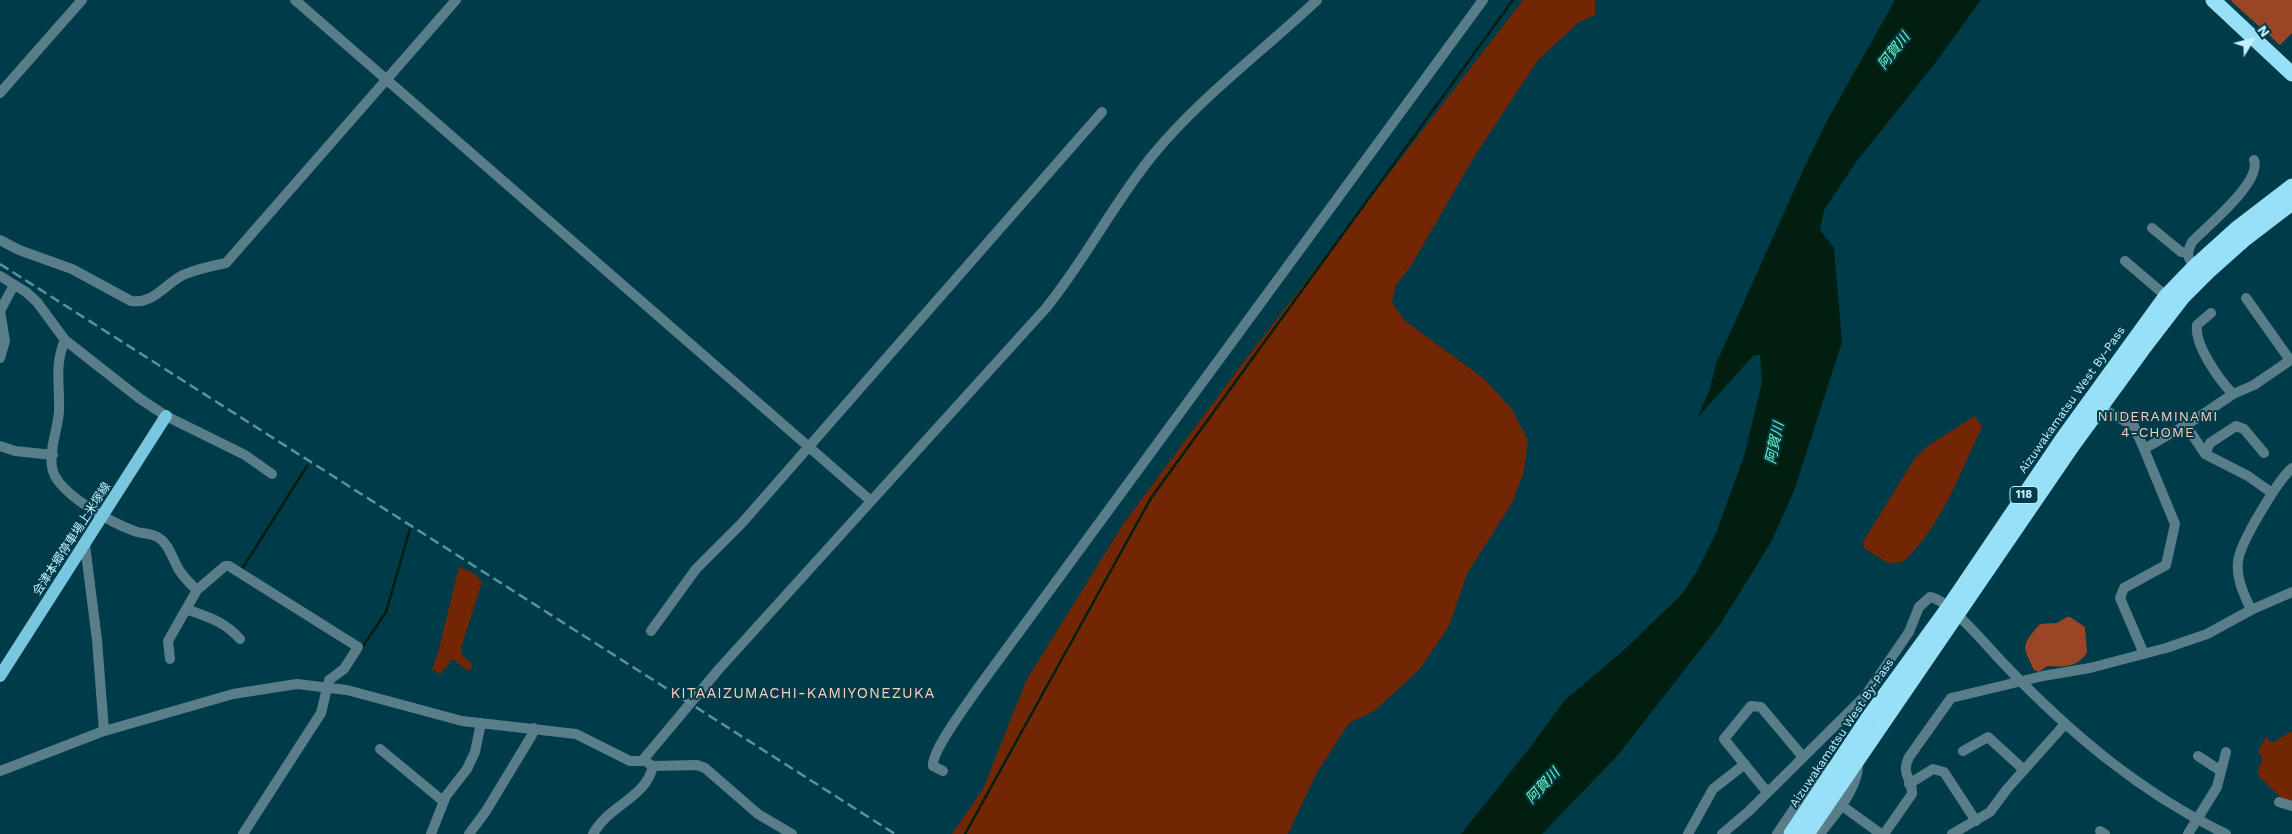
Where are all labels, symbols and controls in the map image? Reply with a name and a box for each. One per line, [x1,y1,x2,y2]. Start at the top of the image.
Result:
north arrow [2227,15,2277,65]
text: N [2254,22,2273,40]
water label: 阿賀川 [1874,29,1914,73]
street label: Aizuwakamatsu West By-Pass [2016,324,2128,476]
district label: NIIDERAMINAMI 4-CHOME [2096,409,2220,442]
water label: 阿賀川 [1762,421,1788,465]
street label: 会津本郷停車場上米塚線 [30,480,114,598]
road number: 118 [2010,486,2038,504]
street label: Aizuwakamatsu West By-Pass [1787,656,1897,810]
district label: KITAAIZUMACHI-KAMIYONEZUKA [667,685,939,703]
water label: 阿賀川 [1523,765,1563,807]

